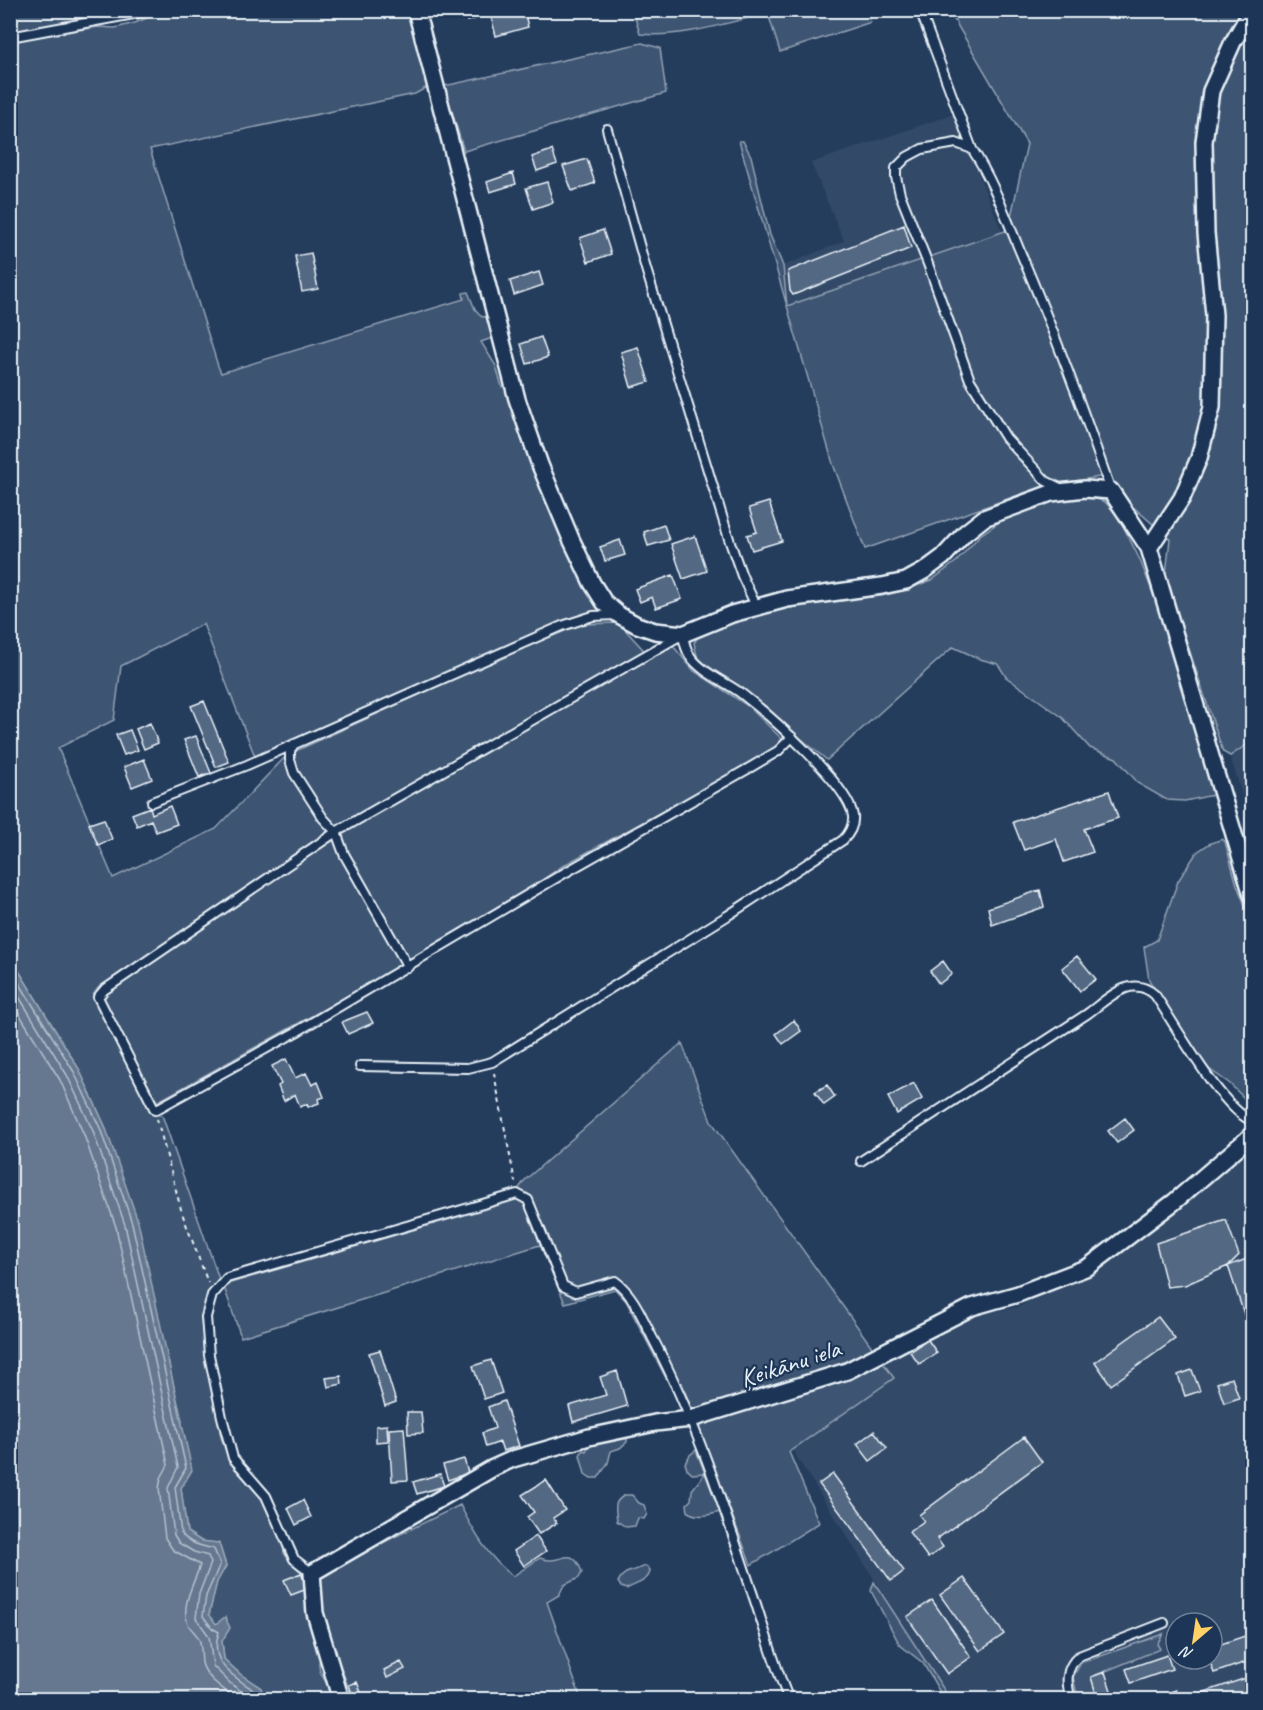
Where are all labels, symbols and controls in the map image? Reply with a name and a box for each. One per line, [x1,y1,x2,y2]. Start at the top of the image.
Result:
street label: Ķeikānu iela [736,1331,846,1395]
north arrow [1164,1611,1224,1671]
text: N [1175,1641,1196,1664]

